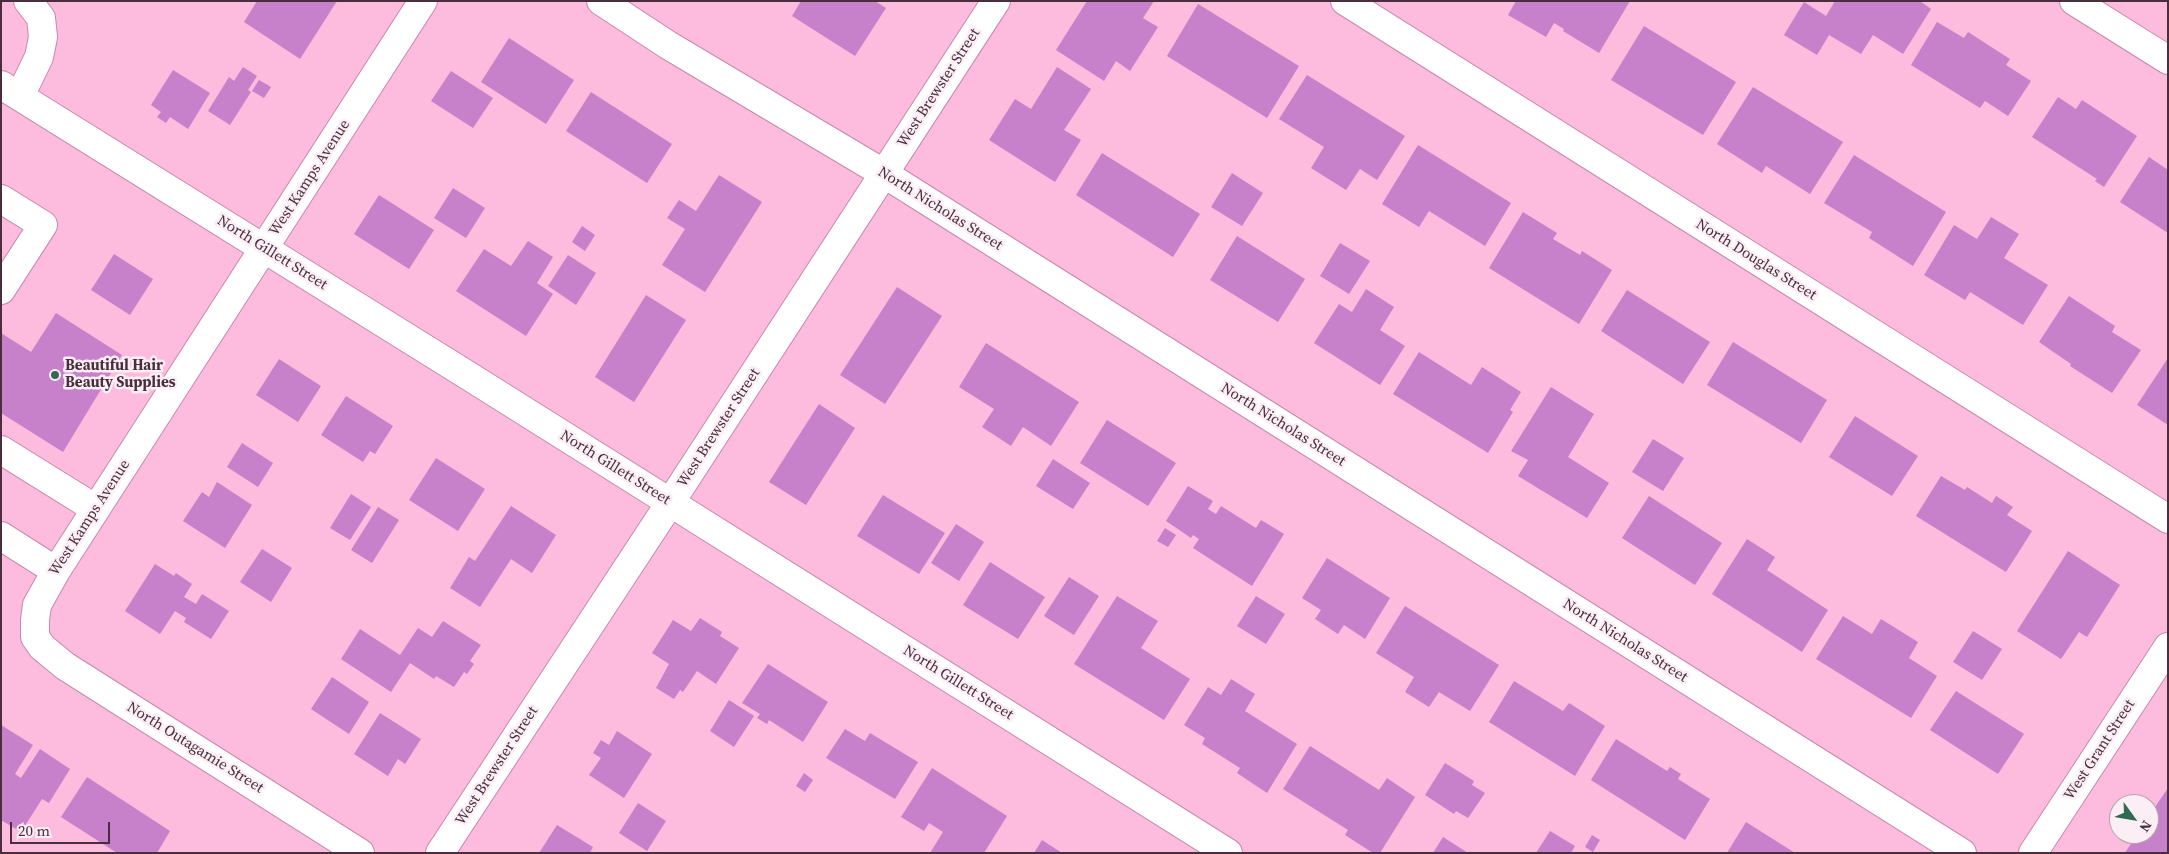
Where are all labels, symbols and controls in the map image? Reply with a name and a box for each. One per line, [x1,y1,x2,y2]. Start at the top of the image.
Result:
street label: West Brewster Street [894,25,984,151]
street label: West Kamps Avenue [266,117,354,239]
street label: North Nicholas Street [874,163,1006,255]
street label: North Gillett Street [214,212,330,294]
street label: North Douglas Street [1692,216,1820,304]
place label: Beautiful Hair Beauty Supplies [65,357,176,392]
street label: West Brewster Street [674,365,764,491]
marker: Beautiful Hair Beauty Supplies [49,369,61,381]
street label: North Nicholas Street [1217,379,1349,471]
street label: North Gillett Street [557,427,673,509]
street label: West Kamps Avenue [46,457,134,579]
street label: North Nicholas Street [1559,595,1691,687]
street label: North Gillett Street [900,642,1016,724]
street label: West Grant Street [2061,696,2139,804]
street label: North Outagamie Street [123,699,267,797]
street label: West Brewster Street [452,703,542,829]
north arrow [2109,794,2159,844]
scale bar [12,812,112,844]
text: N [2135,817,2157,836]
text: 20 m [18,820,50,841]

